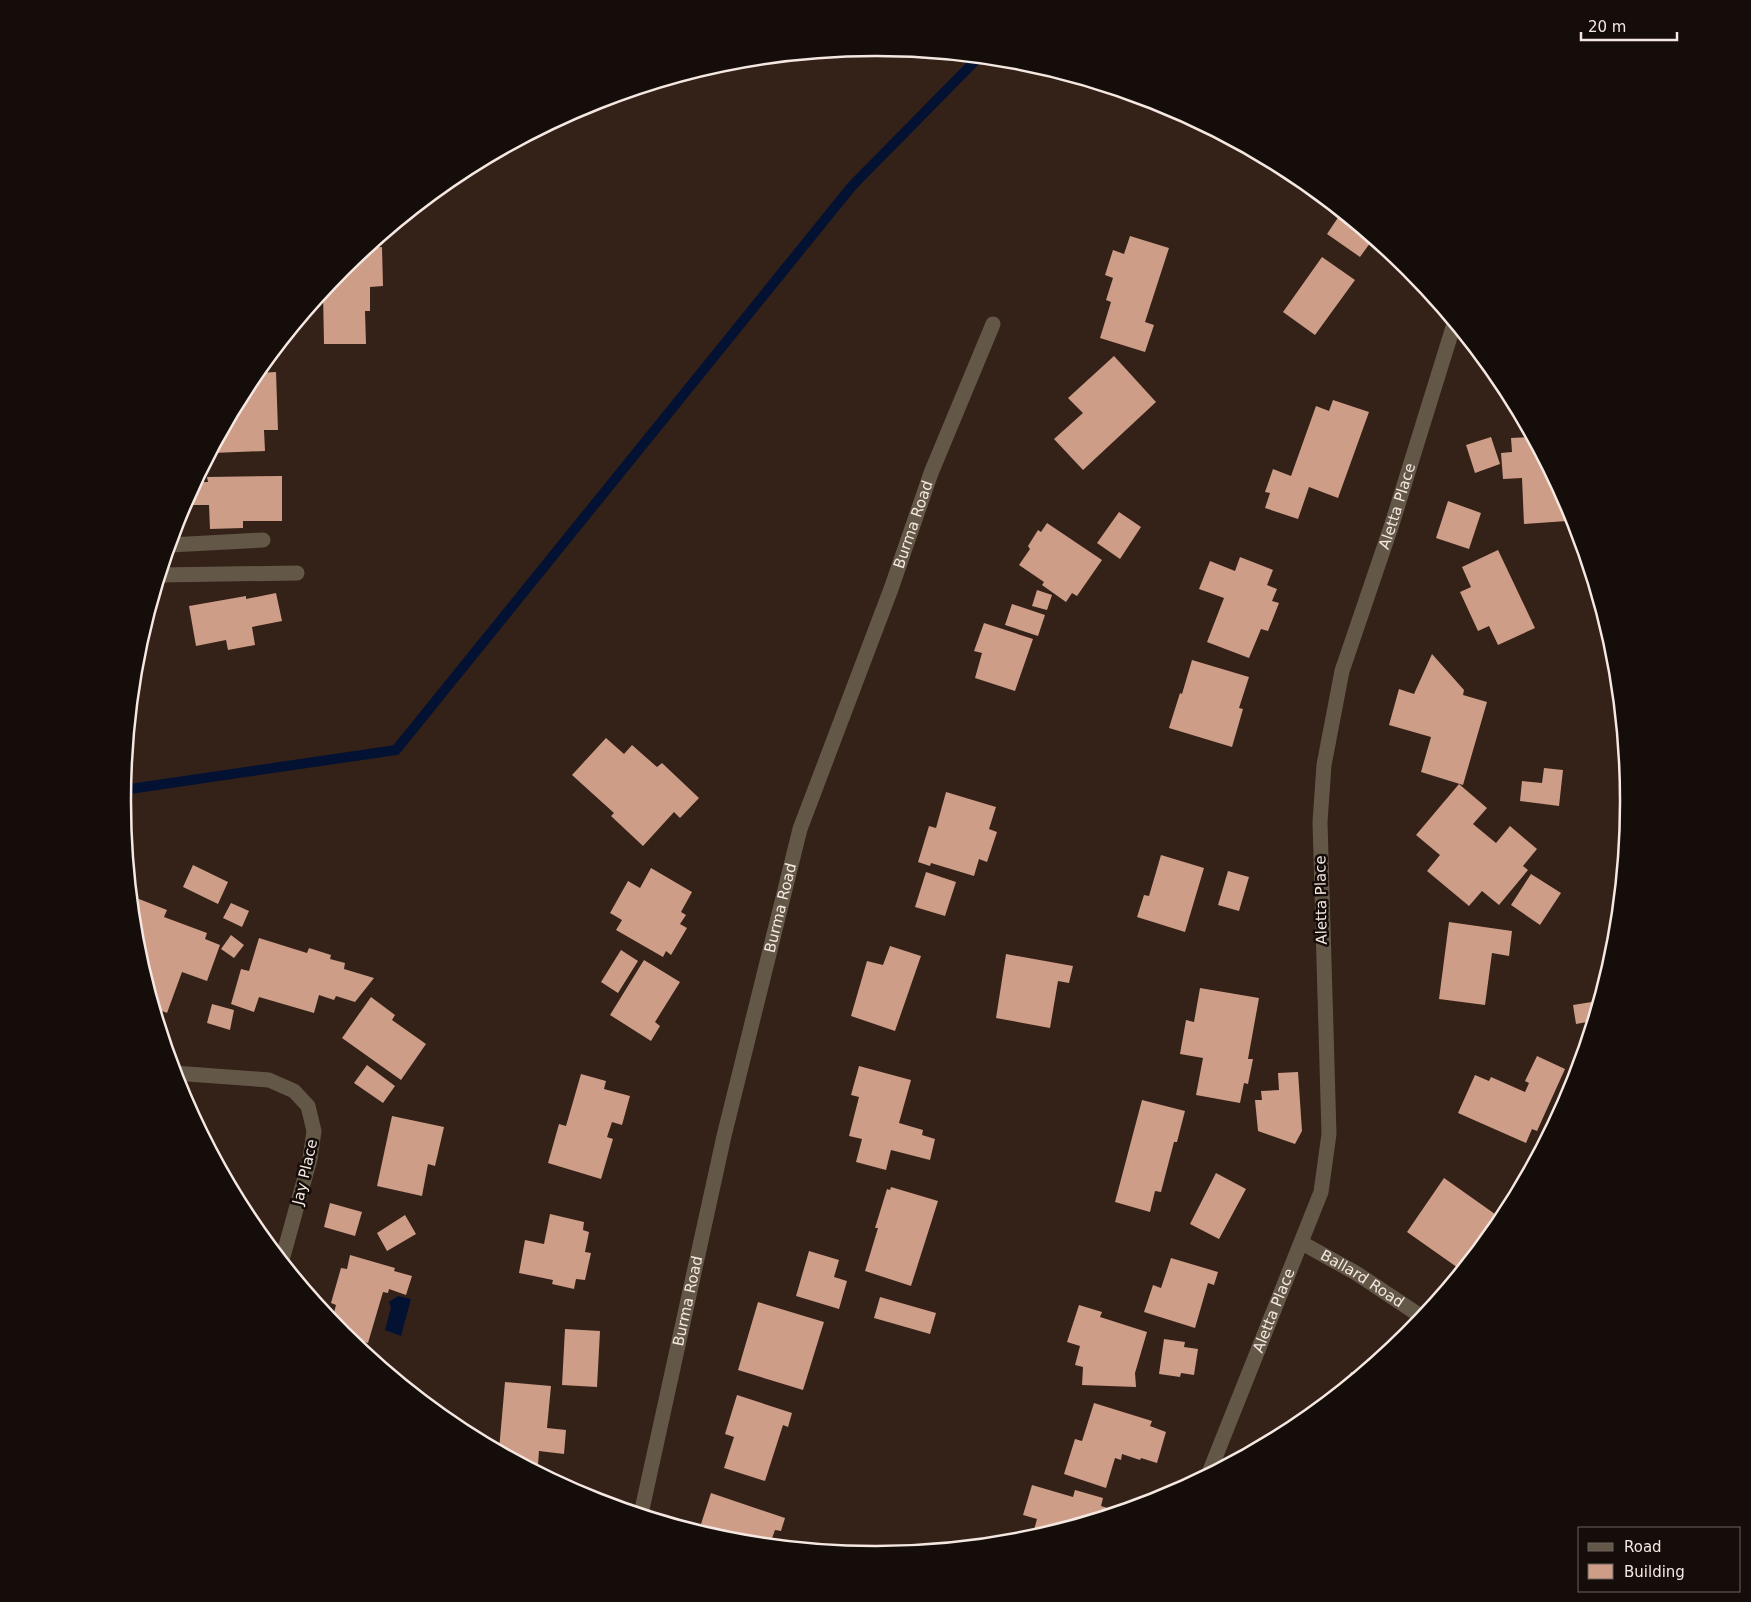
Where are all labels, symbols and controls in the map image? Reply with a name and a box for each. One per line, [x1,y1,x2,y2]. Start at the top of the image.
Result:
scale bar [1581,10,1677,42]
text: 20 m [1588,18,1626,36]
street label: Aletta Place [1375,461,1419,551]
street label: Burma Road [890,478,937,571]
street label: Aletta Place [1311,855,1331,945]
street label: Burma Road [761,861,800,955]
street label: Jay Place [288,1137,321,1208]
street label: Ballard Road [1317,1246,1407,1311]
street label: Burma Road [669,1254,706,1348]
street label: Aletta Place [1249,1266,1299,1355]
legend [1578,1527,1741,1592]
text: Road [1624,1538,1662,1556]
text: Building [1624,1563,1685,1581]

